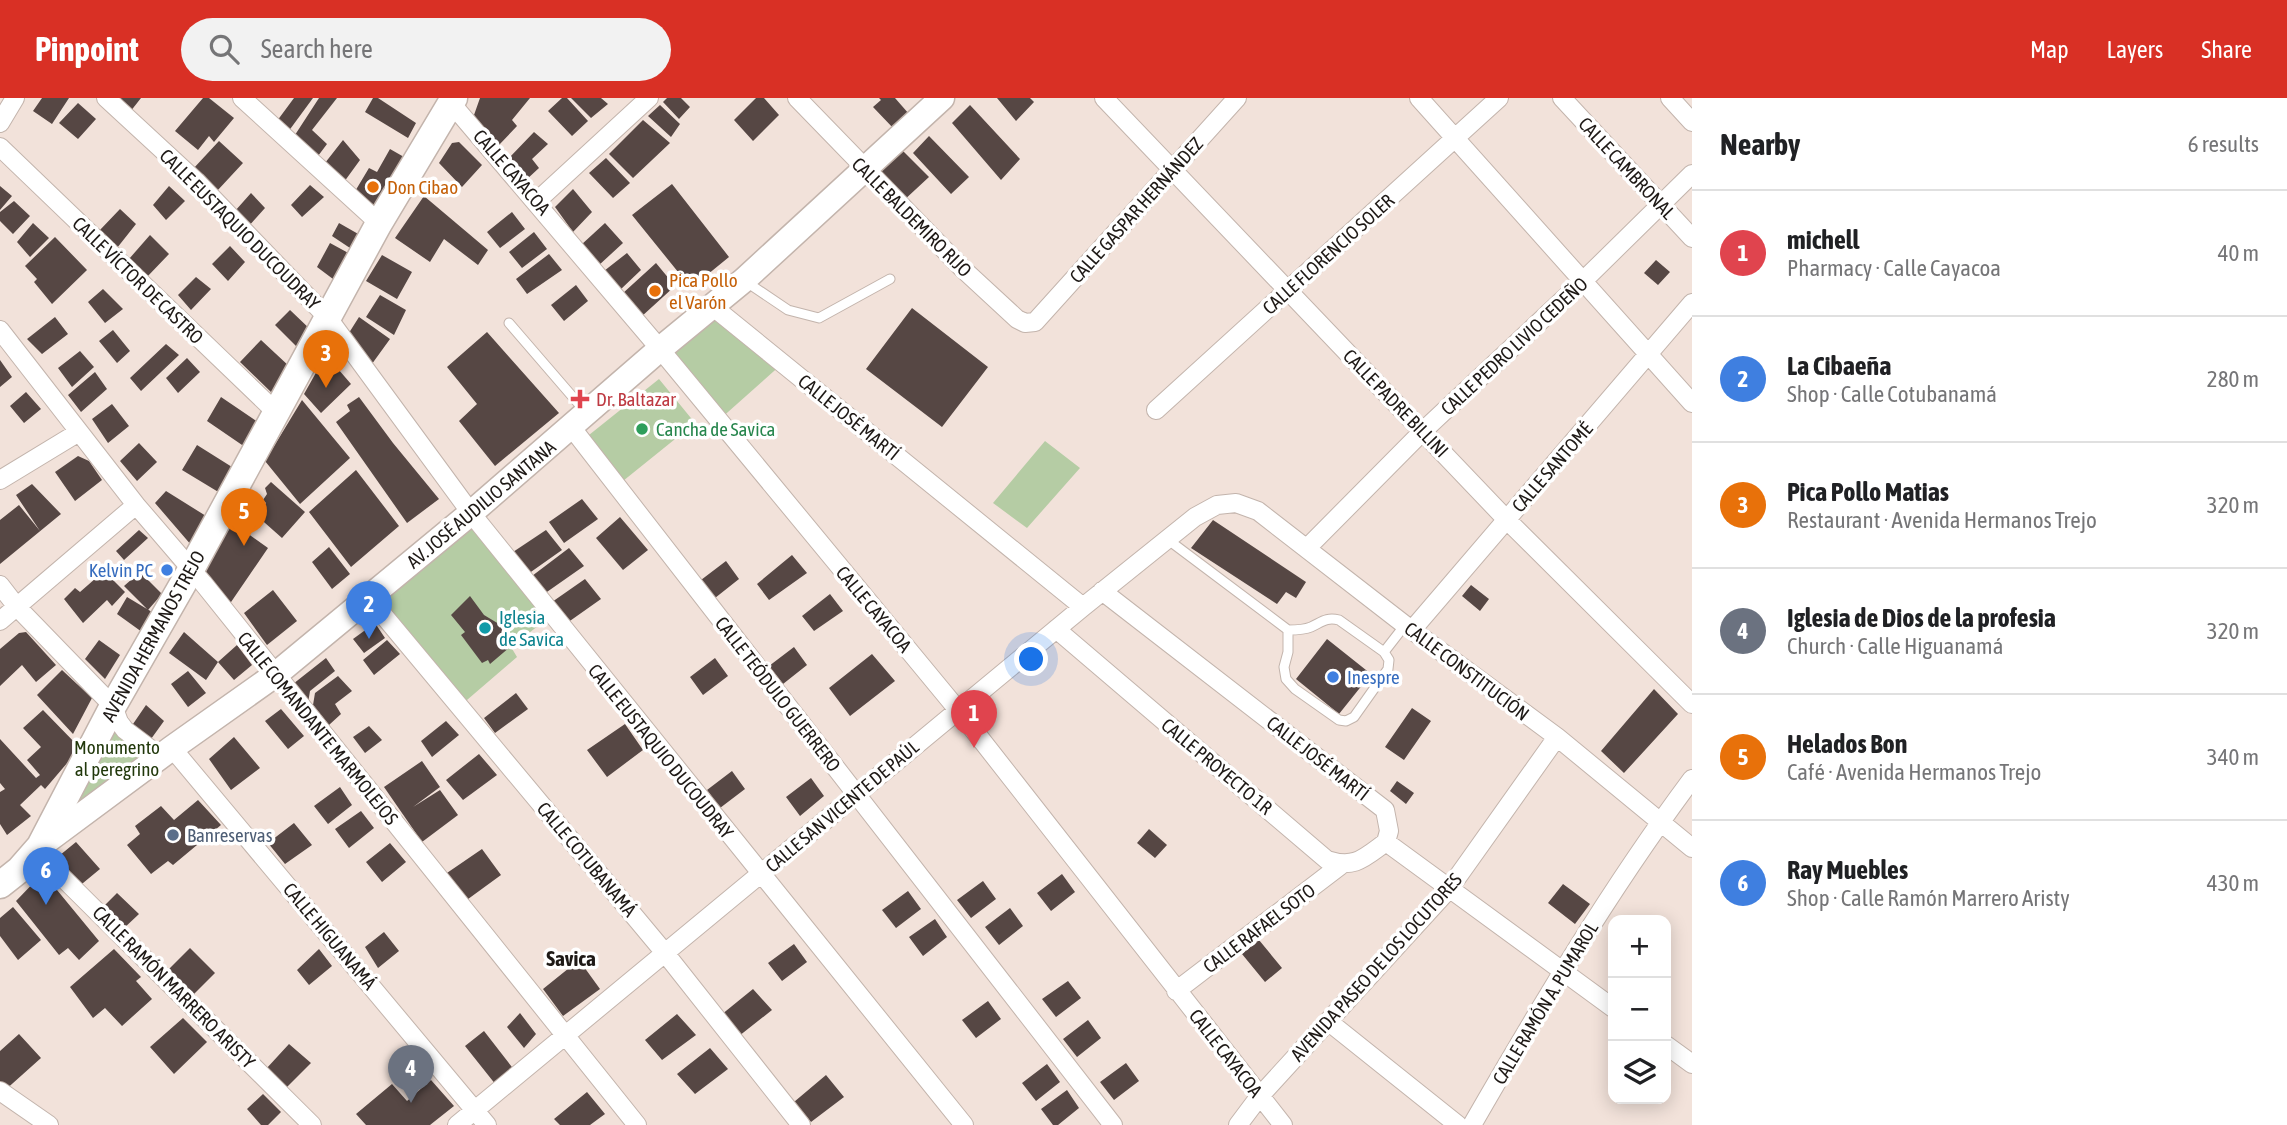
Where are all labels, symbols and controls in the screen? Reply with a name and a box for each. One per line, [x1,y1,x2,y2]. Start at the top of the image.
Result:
search box [181,18,671,81]
text: Pinpoint [35,30,139,68]
icon: search [205,30,243,68]
text: Search here [261,34,373,64]
text: Map [2030,36,2069,63]
text: Layers [2107,36,2163,63]
text: Share [2201,36,2252,63]
street label: CALLE CAMBRONAL [1574,113,1680,224]
street label: CALLE CAYACOA [469,125,555,220]
text: Nearby [1720,127,1800,161]
text: 6 results [2188,131,2259,157]
street label: CALLE GASPAR HERNÁNDEZ [1065,132,1207,287]
street label: CALLE EUSTAQUIO DUCOUDRAY [155,144,325,314]
street label: CALLE BALDEMIRO RIJO [848,153,976,281]
place label: Don Cibao [387,176,458,198]
marker: Don Cibao [365,179,381,195]
street label: CALLE FLORENCIO SOLER [1258,189,1398,319]
street label: CALLE VÍCTOR DE CASTRO [68,212,208,348]
text: michell [1787,225,1860,255]
text: 1 [1738,240,1748,266]
text: 40 m [2218,240,2259,266]
text: Pharmacy · Calle Cayacoa [1787,255,2001,281]
place label: Pica Pollo el Varón [669,269,738,313]
street label: CALLE PEDRO LIVIO CEDEÑO [1436,272,1592,420]
marker: Pica Pollo el Varón [647,283,663,299]
pin: 3 [303,330,349,388]
street label: CALLE PADRE BILLINI [1339,344,1453,462]
text: La Cibaeña [1787,351,1891,381]
text: 2 [1738,366,1748,392]
text: 280 m [2207,366,2259,392]
street label: CALLE JOSÉ MARTÍ [794,369,904,465]
text: Shop · Calle Cotubanamá [1787,381,1997,407]
place label: Dr. Baltazar [596,388,676,410]
marker: Dr. Baltazar [570,389,590,409]
place label: Cancha de Savica [656,418,775,440]
street label: CALLE SANTOMÉ [1507,418,1597,516]
marker: Cancha de Savica [634,421,650,437]
street label: AV. JOSÉ AUDILIO SANTANA [402,435,560,573]
text: Pica Pollo Matias [1787,477,1949,507]
pin: 5 [221,488,267,546]
text: 3 [1738,492,1748,518]
text: 320 m [2207,492,2259,518]
text: Restaurant · Avenida Hermanos Trejo [1787,507,2097,533]
street label: AVENIDA HERMANOS TREJO [97,547,209,725]
place label: Kelvin PC [89,559,153,581]
street label: CALLE CAYACOA [832,561,917,657]
marker: Kelvin PC [159,562,175,578]
pin: 2 [346,581,392,639]
text: Iglesia de Dios de la profesia [1787,603,2056,633]
place label: Iglesia de Savica [499,606,564,650]
street label: CALLE TEÓDULO GUERRERO [711,612,845,776]
street label: CALLE CONSTITUCIÓN [1400,617,1534,725]
text: 4 [1738,618,1748,644]
text: 320 m [2207,618,2259,644]
marker: Iglesia de Savica [477,620,493,636]
street label: CALLE COMANDANTE MARMOLEJOS [233,627,403,829]
text: Church · Calle Higuanamá [1787,633,2003,659]
your location [1014,642,1048,676]
street label: CALLE EUSTAQUIO DUCOUDRAY [584,660,738,843]
place label: Inespre [1347,666,1400,688]
marker: Inespre [1325,669,1341,685]
pin: 1 [951,690,997,748]
street label: CALLE JOSÉ MARTÍ [1262,711,1374,805]
street label: CALLE PROYECTO 1R [1157,713,1277,819]
text: Helados Bon [1787,729,1907,759]
street label: CALLE SAN VICENTE DE PAÚL [761,735,924,877]
park label: Monumento al peregrino [74,736,160,780]
text: 5 [1738,744,1748,770]
text: 340 m [2207,744,2259,770]
text: Café · Avenida Hermanos Trejo [1787,759,2041,785]
street label: CALLE COTUBANAMÁ [533,797,642,921]
place label: Banreservas [187,824,273,846]
marker: Banreservas [165,827,181,843]
pin: 6 [23,847,69,905]
text: Ray Muebles [1787,855,1908,885]
street label: AVENIDA PASEO DE LOS LOCUTORES [1286,869,1466,1065]
text: 6 [1738,870,1748,896]
text: 430 m [2207,870,2259,896]
street label: CALLE HIGUANAMÁ [279,878,381,994]
street label: CALLE RAFAEL SOTO [1199,879,1319,977]
text: Shop · Calle Ramón Marrero Aristy [1787,885,2070,911]
street label: CALLE RAMÓN MARRERO ARISTY [88,901,260,1073]
map controls [1608,915,1671,1104]
button: + [1608,915,1671,978]
street label: CALLE RAMÓN A. PUMAROL [1488,917,1602,1088]
district label: Savica [546,946,596,970]
button: − [1608,978,1671,1041]
street label: CALLE CAYACOA [1185,1005,1268,1102]
button: layers [1608,1041,1671,1104]
pin: 4 [388,1045,434,1103]

